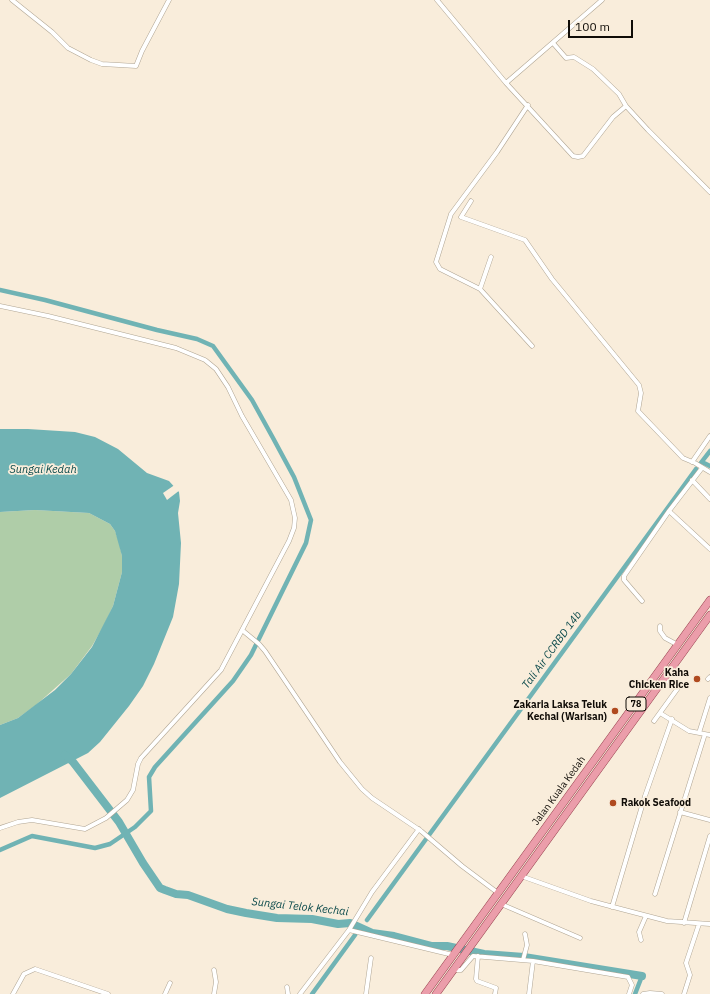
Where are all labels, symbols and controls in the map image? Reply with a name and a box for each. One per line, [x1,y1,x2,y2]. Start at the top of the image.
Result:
scale bar [570,12,635,38]
text: 100 m [575,19,610,34]
water label: Sungai Kedah [9,463,77,477]
water label: Tali Air CCRBD 14b [519,609,585,691]
place label: Kaha Chicken Rice [629,667,689,690]
marker: Kaha Chicken Rice [692,674,702,684]
road number: 78 [626,697,646,711]
place label: Zakaria Laksa Teluk Kechai (Warisan) [513,699,607,722]
marker: Zakaria Laksa Teluk Kechai (Warisan) [610,706,620,716]
street label: Jalan Kuala Kedah [530,754,588,828]
place label: Rakok Seafood [621,797,691,809]
marker: Rakok Seafood [608,798,618,808]
water label: Sungai Telok Kechai [251,895,349,919]

